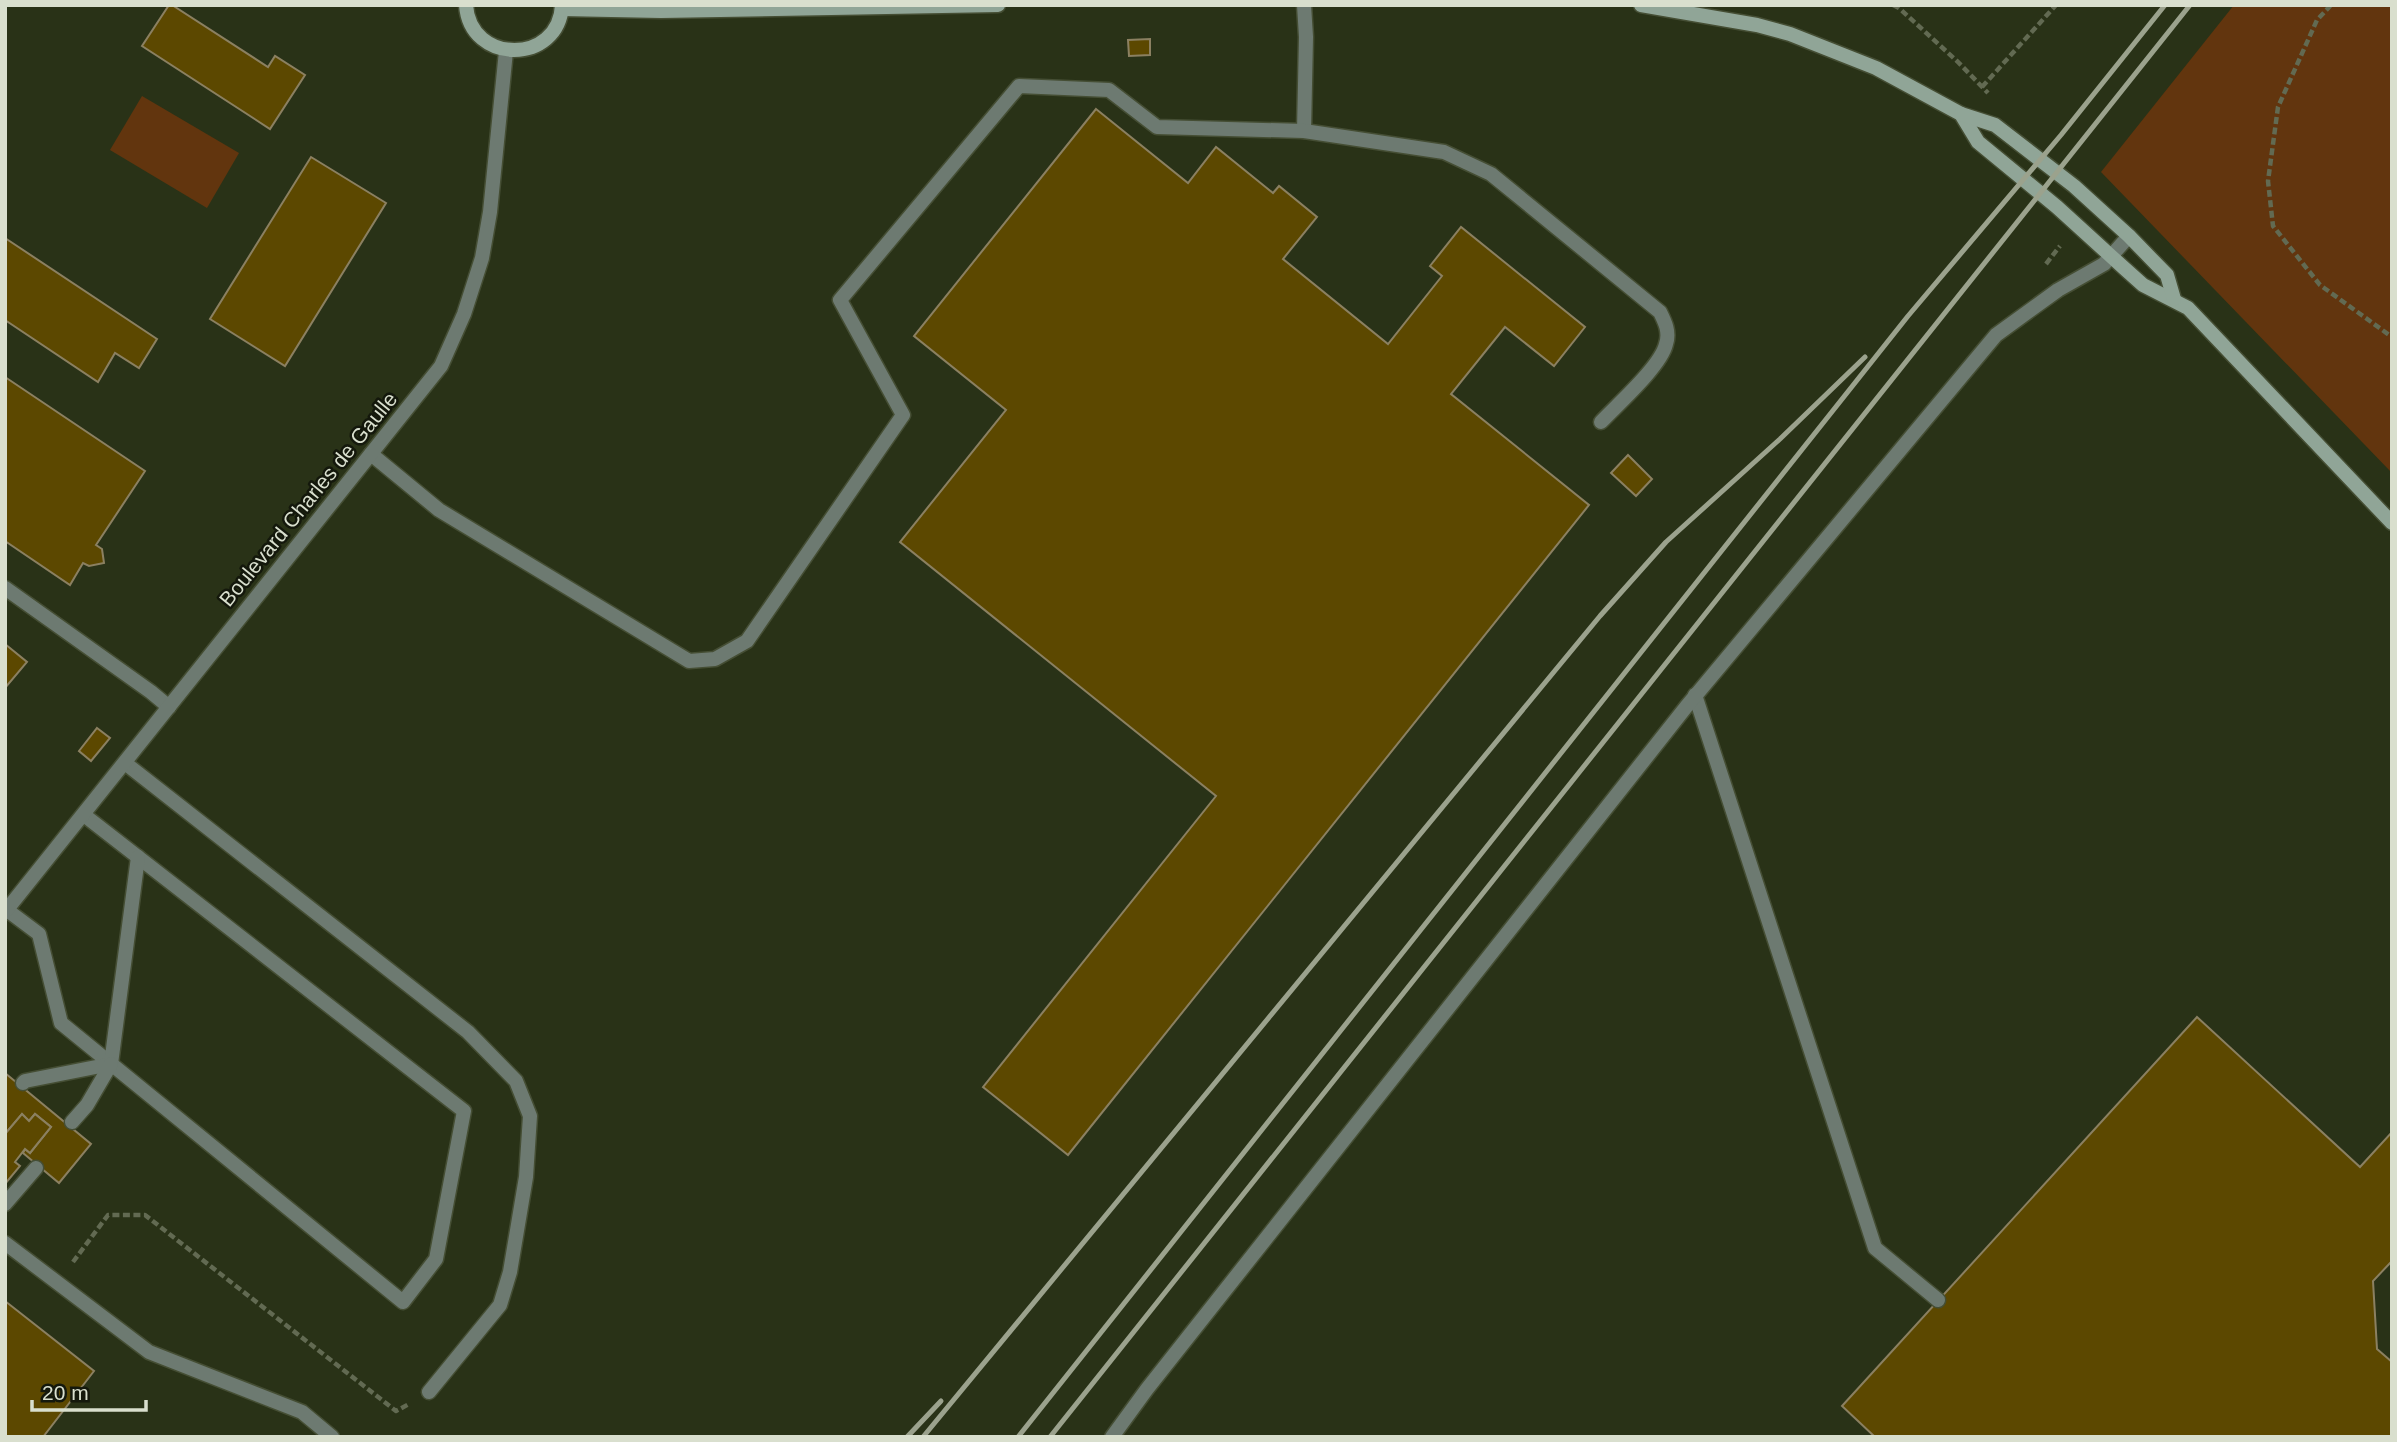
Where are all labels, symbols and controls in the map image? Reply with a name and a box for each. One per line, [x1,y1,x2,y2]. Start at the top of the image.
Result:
street label: Boulevard Charles de Gaulle [215,387,401,611]
scale bar [32,1368,145,1412]
text: 20 m [42,1381,89,1404]

